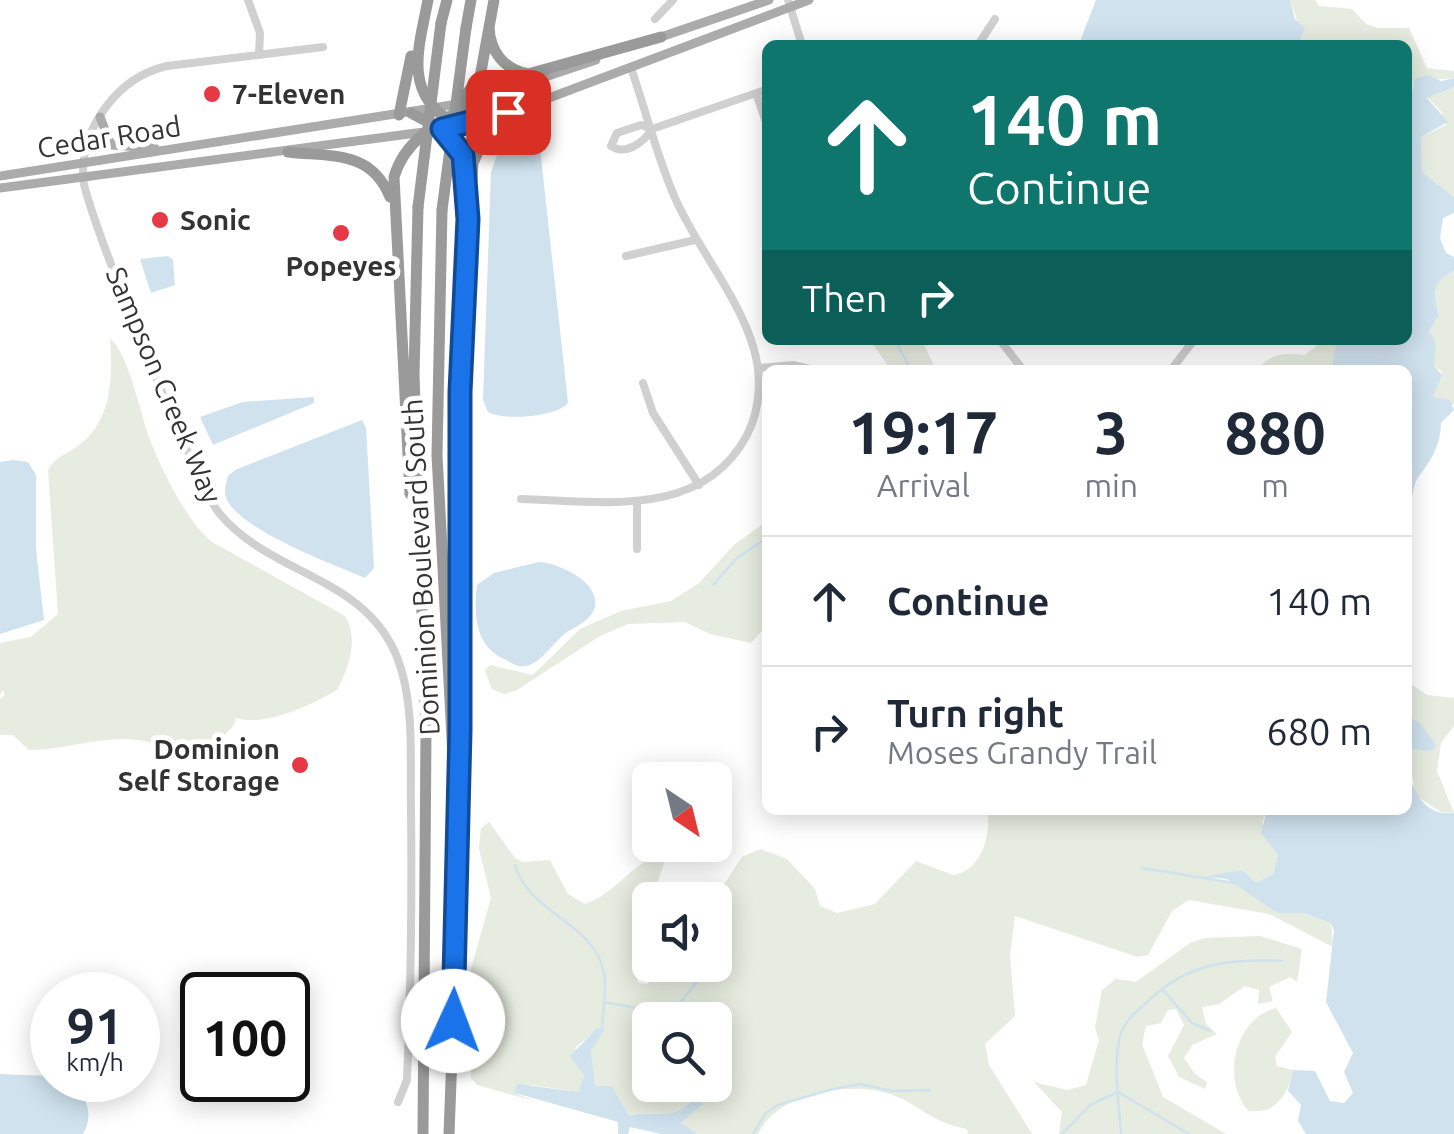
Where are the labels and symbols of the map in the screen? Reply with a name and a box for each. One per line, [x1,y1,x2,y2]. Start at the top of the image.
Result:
pin [466,70,551,155]
place label: 7-Eleven [232,78,345,109]
marker: 7-Eleven [201,83,223,105]
street label: Cedar Road [35,110,183,163]
place label: Sonic [180,204,251,235]
marker: Sonic [149,209,171,231]
marker: Popeyes [330,222,352,244]
place label: Popeyes [286,250,397,281]
street label: Sampson Creek Way [101,262,228,507]
street label: Dominion Boulevard South [396,398,445,736]
place label: Dominion Self Storage [118,733,280,796]
marker: Dominion Self Storage [289,754,311,776]
north arrow [632,762,732,862]
position arrow [401,969,505,1073]
speed limit sign: 100 [180,972,310,1102]

